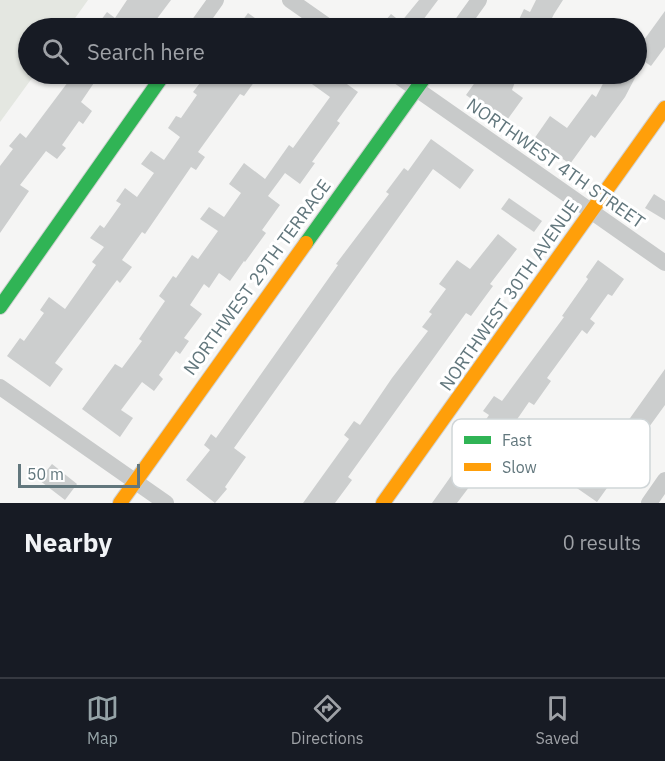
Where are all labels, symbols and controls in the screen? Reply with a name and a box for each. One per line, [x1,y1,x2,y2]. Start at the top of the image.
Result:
search box [18,18,647,84]
icon: search [39,35,72,68]
text: Search here [87,37,205,66]
street label: NORTHWEST 4TH STREET [462,93,650,233]
street label: NORTHWEST 29TH TERRACE [178,175,336,379]
street label: NORTHWEST 30TH AVENUE [434,195,584,395]
legend [452,419,650,488]
text: Fast [502,430,532,450]
text: Slow [502,457,537,477]
scale bar [18,461,140,488]
text: 50 m [27,464,64,484]
text: Nearby [24,525,112,559]
text: 0 results [563,529,641,556]
tab: Map [86,692,119,748]
tab: Directions [291,692,364,748]
tab: Saved [536,692,579,748]

